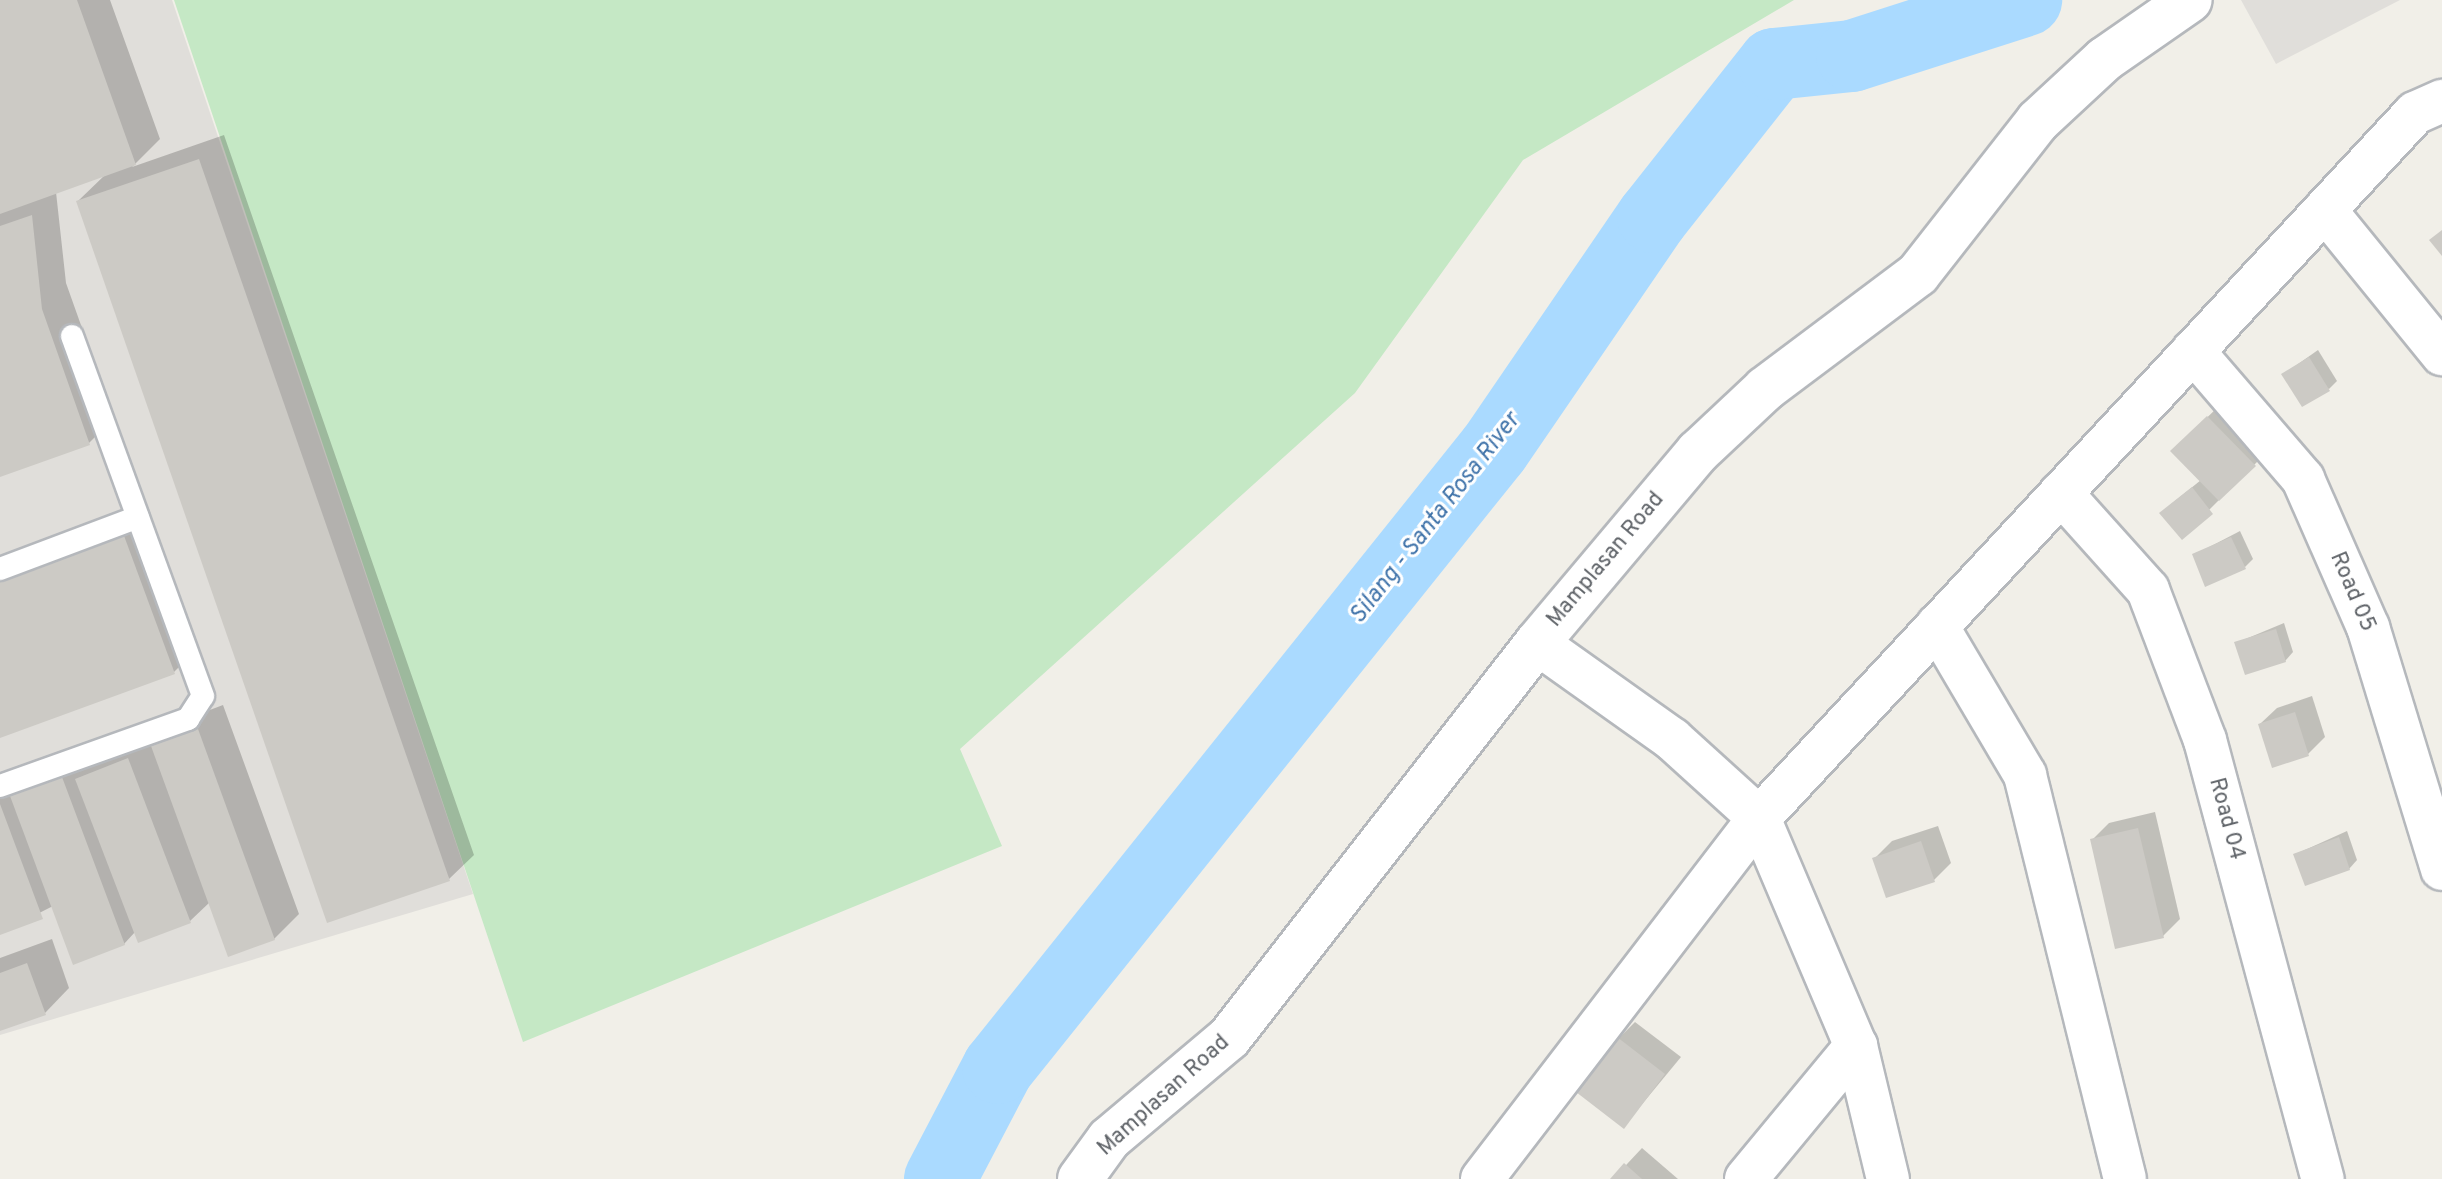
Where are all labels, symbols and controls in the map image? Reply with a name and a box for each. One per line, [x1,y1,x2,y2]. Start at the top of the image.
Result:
water label: Silang - Santa Rosa River [1345,408,1527,630]
street label: Mamplasan Road [1542,487,1670,633]
street label: Road 05 [2323,548,2381,636]
street label: Road 04 [2202,775,2250,863]
street label: Mamplasan Road [1093,1030,1235,1162]

